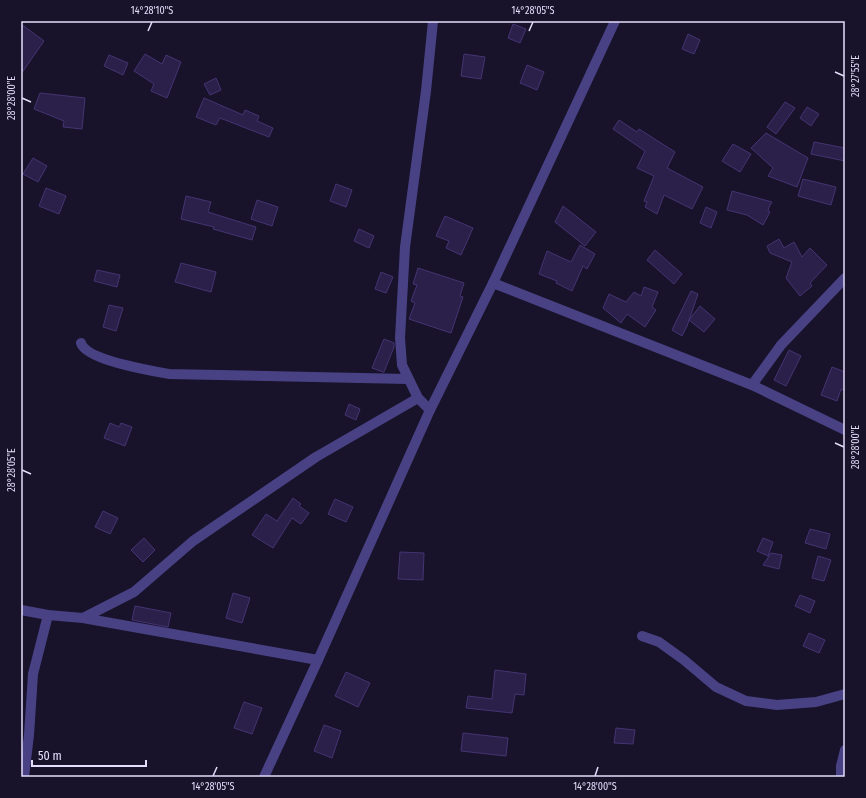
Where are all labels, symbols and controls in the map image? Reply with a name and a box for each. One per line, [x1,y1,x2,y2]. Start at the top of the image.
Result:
text: 14°28'10"S [131,5,173,17]
text: 14°28'05"S [512,5,554,17]
text: 28°27'55"E [850,55,862,97]
text: 28°28'00"E [6,76,18,120]
text: 28°28'00"E [850,425,862,469]
text: 28°28'05"E [6,448,18,492]
scale bar [32,742,146,768]
text: 50 m [38,749,62,763]
text: 14°28'05"S [192,781,234,793]
text: 14°28'00"S [573,781,617,793]

